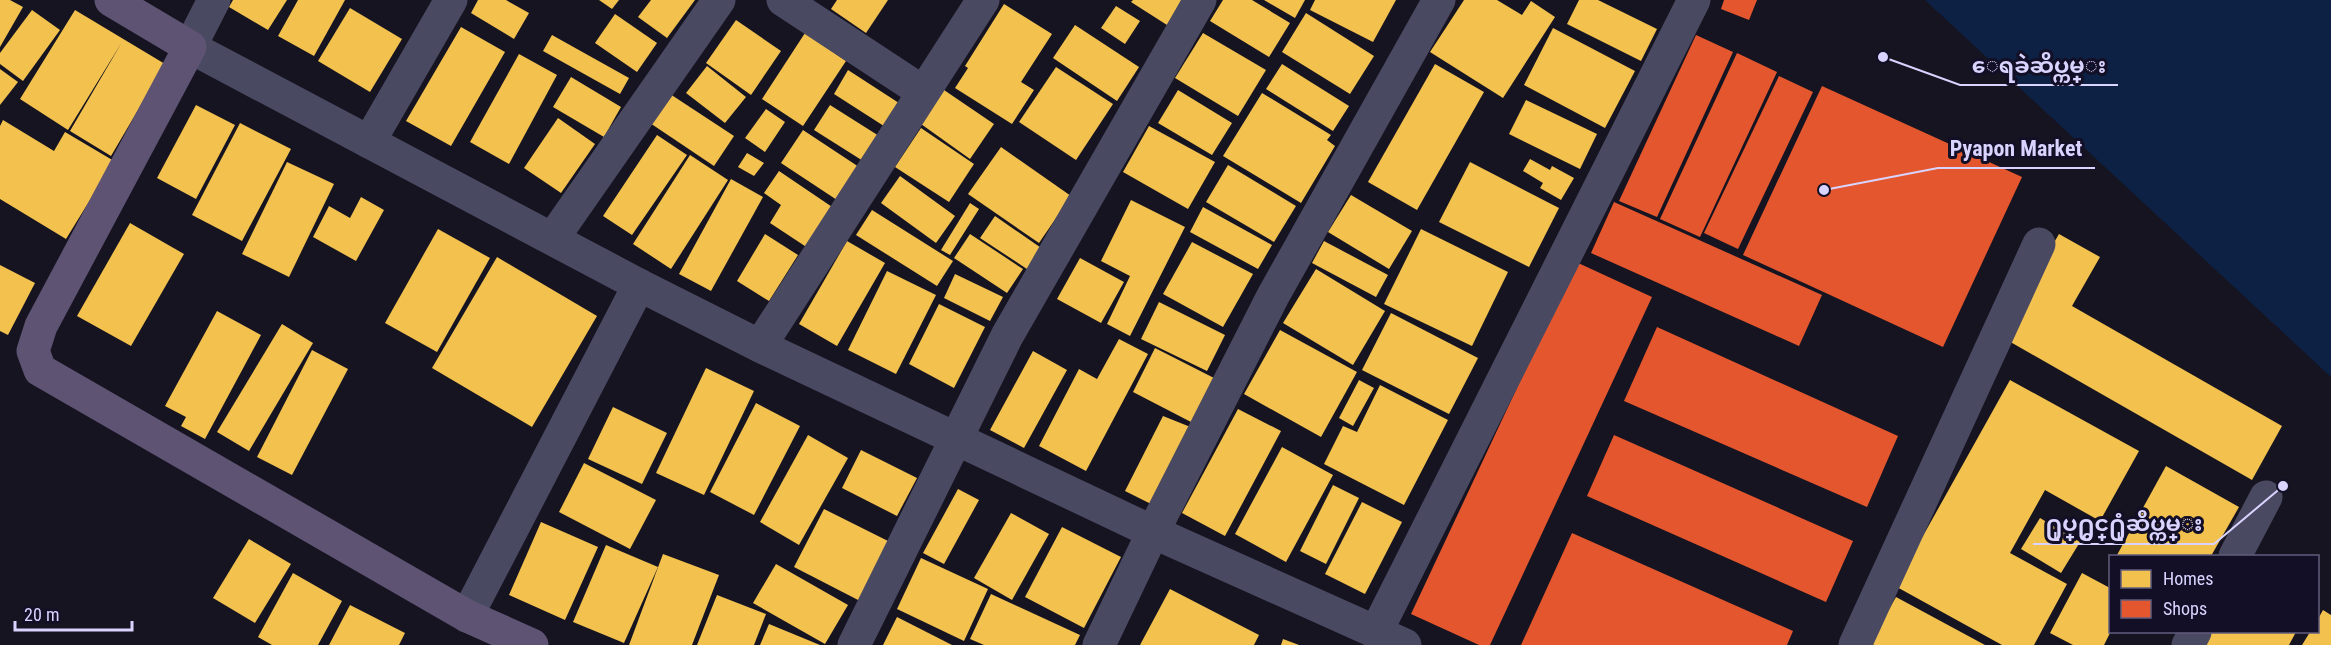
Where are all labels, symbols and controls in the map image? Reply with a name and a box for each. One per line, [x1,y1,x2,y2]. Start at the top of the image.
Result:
callout: ေရခဲဆိပ္ကမ္း [1960,45,2118,85]
text: ေရခဲဆိပ္ကမ္း [1972,51,2106,83]
callout: Pyapon Market [1938,128,2095,168]
text: Pyapon Market [1950,136,2082,161]
callout: ႐ုပ္႐ွင္႐ုံဆိပ္ကမ္း [2033,504,2214,544]
text: ႐ုပ္႐ွင္႐ုံဆိပ္ကမ္း [2046,509,2202,541]
legend [2109,555,2319,633]
text: Homes [2163,568,2213,589]
scale bar [15,594,132,632]
text: Shops [2163,598,2207,619]
text: 20 m [24,604,59,625]

